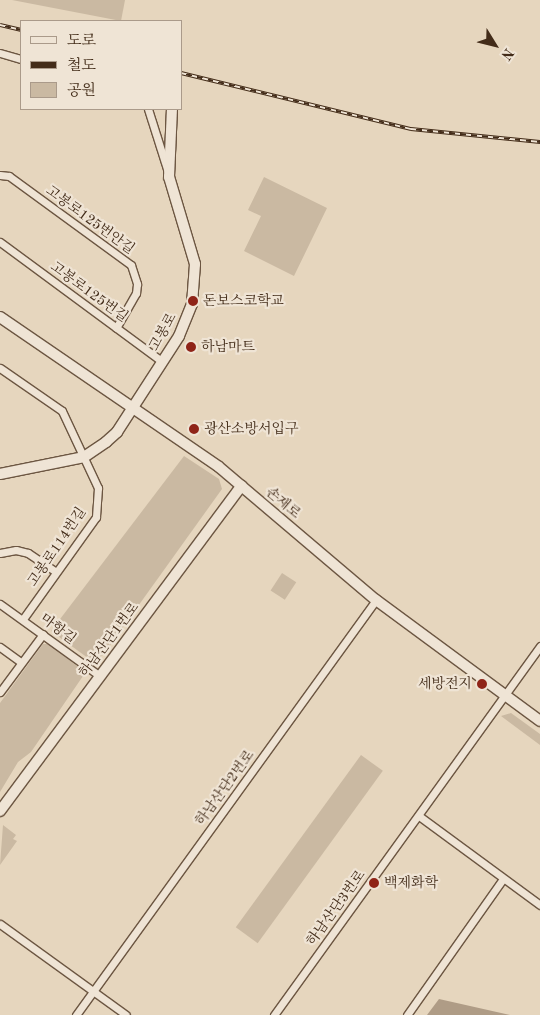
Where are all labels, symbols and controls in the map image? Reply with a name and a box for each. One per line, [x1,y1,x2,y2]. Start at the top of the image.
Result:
legend [20,20,182,110]
north arrow [470,20,520,70]
text: 도로 [67,34,96,49]
text: N [498,45,516,62]
text: 철도 [67,59,96,74]
text: 공원 [67,84,96,99]
street label: 고봉로125번안길 [42,182,138,258]
street label: 고봉로125번길 [47,258,131,326]
place label: 돈보스코학교 [203,293,284,309]
marker: 돈보스코학교 [187,295,199,307]
street label: 고봉로 [146,310,180,354]
place label: 하남마트 [201,339,255,355]
marker: 하남마트 [185,341,197,353]
place label: 광산소방서입구 [204,421,299,437]
marker: 광산소방서입구 [188,423,200,435]
street label: 손재로 [262,484,304,522]
street label: 고봉로114번길 [24,504,90,590]
street label: 하남산단1번로 [75,599,143,681]
street label: 마항길 [37,610,79,648]
place label: 세방전지 [418,676,472,692]
marker: 세방전지 [476,678,488,690]
street label: 하남산단2번로 [192,747,258,829]
street label: 하남산단3번로 [303,867,369,949]
place label: 백제화학 [384,875,438,891]
marker: 백제화학 [368,877,380,889]

